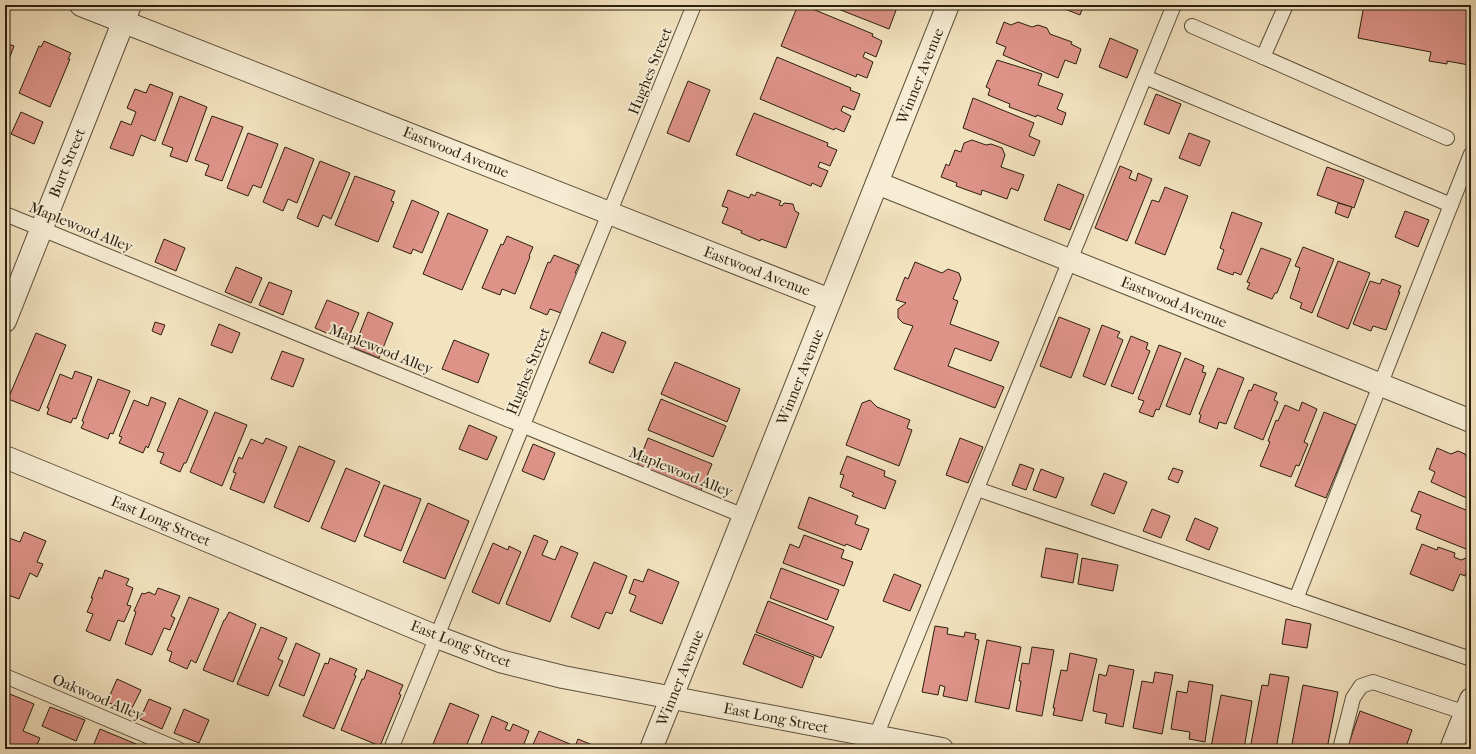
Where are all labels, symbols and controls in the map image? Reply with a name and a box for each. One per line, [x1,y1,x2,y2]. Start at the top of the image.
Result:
street label: Hughes Street [624,24,676,117]
street label: Winner Avenue [892,25,948,128]
street label: Eastwood Avenue [400,123,512,182]
street label: Burt Street [45,125,89,200]
street label: Maplewood Alley [26,198,137,256]
street label: Eastwood Avenue [701,242,813,300]
street label: Eastwood Avenue [1118,273,1230,332]
street label: Maplewood Alley [326,320,437,378]
street label: Hughes Street [502,324,554,417]
street label: Winner Avenue [772,326,828,429]
street label: Maplewood Alley [626,443,737,501]
street label: East Long Street [109,492,214,550]
street label: East Long Street [408,617,514,672]
street label: Winner Avenue [652,627,708,730]
street label: Oakwood Alley [50,670,147,725]
street label: East Long Street [722,699,831,737]

